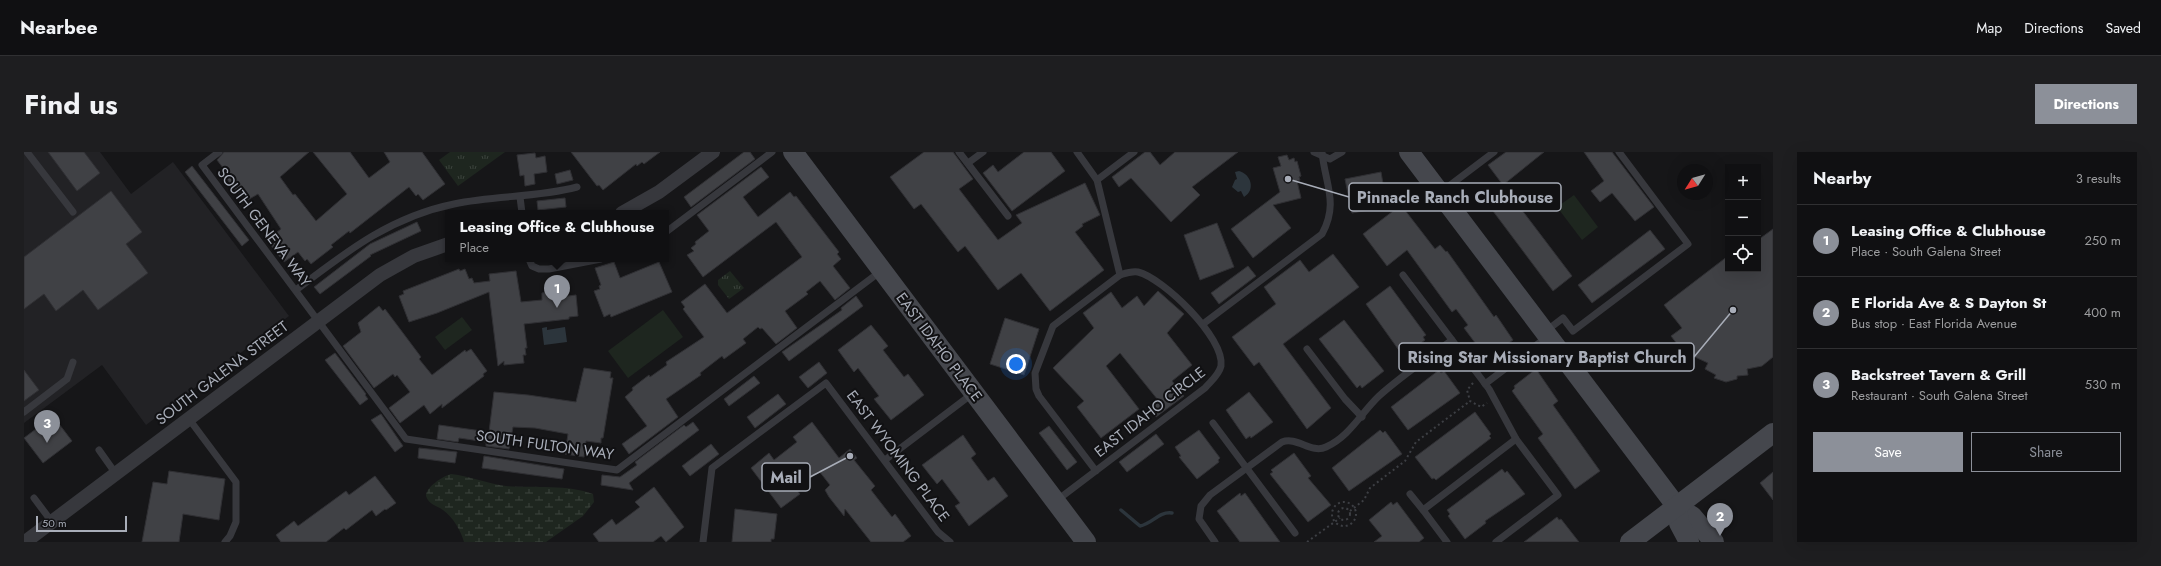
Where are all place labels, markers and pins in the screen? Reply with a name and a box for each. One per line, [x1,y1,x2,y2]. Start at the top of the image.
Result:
callout: Pinnacle Ranch Clubhouse [1349,183,1561,211]
pin: 1 [544,275,570,308]
callout: Rising Star Missionary Baptist Church [1399,343,1694,371]
pin: 3 [34,410,60,443]
callout: Mail [762,463,810,491]
pin: 2 [1707,503,1733,536]

